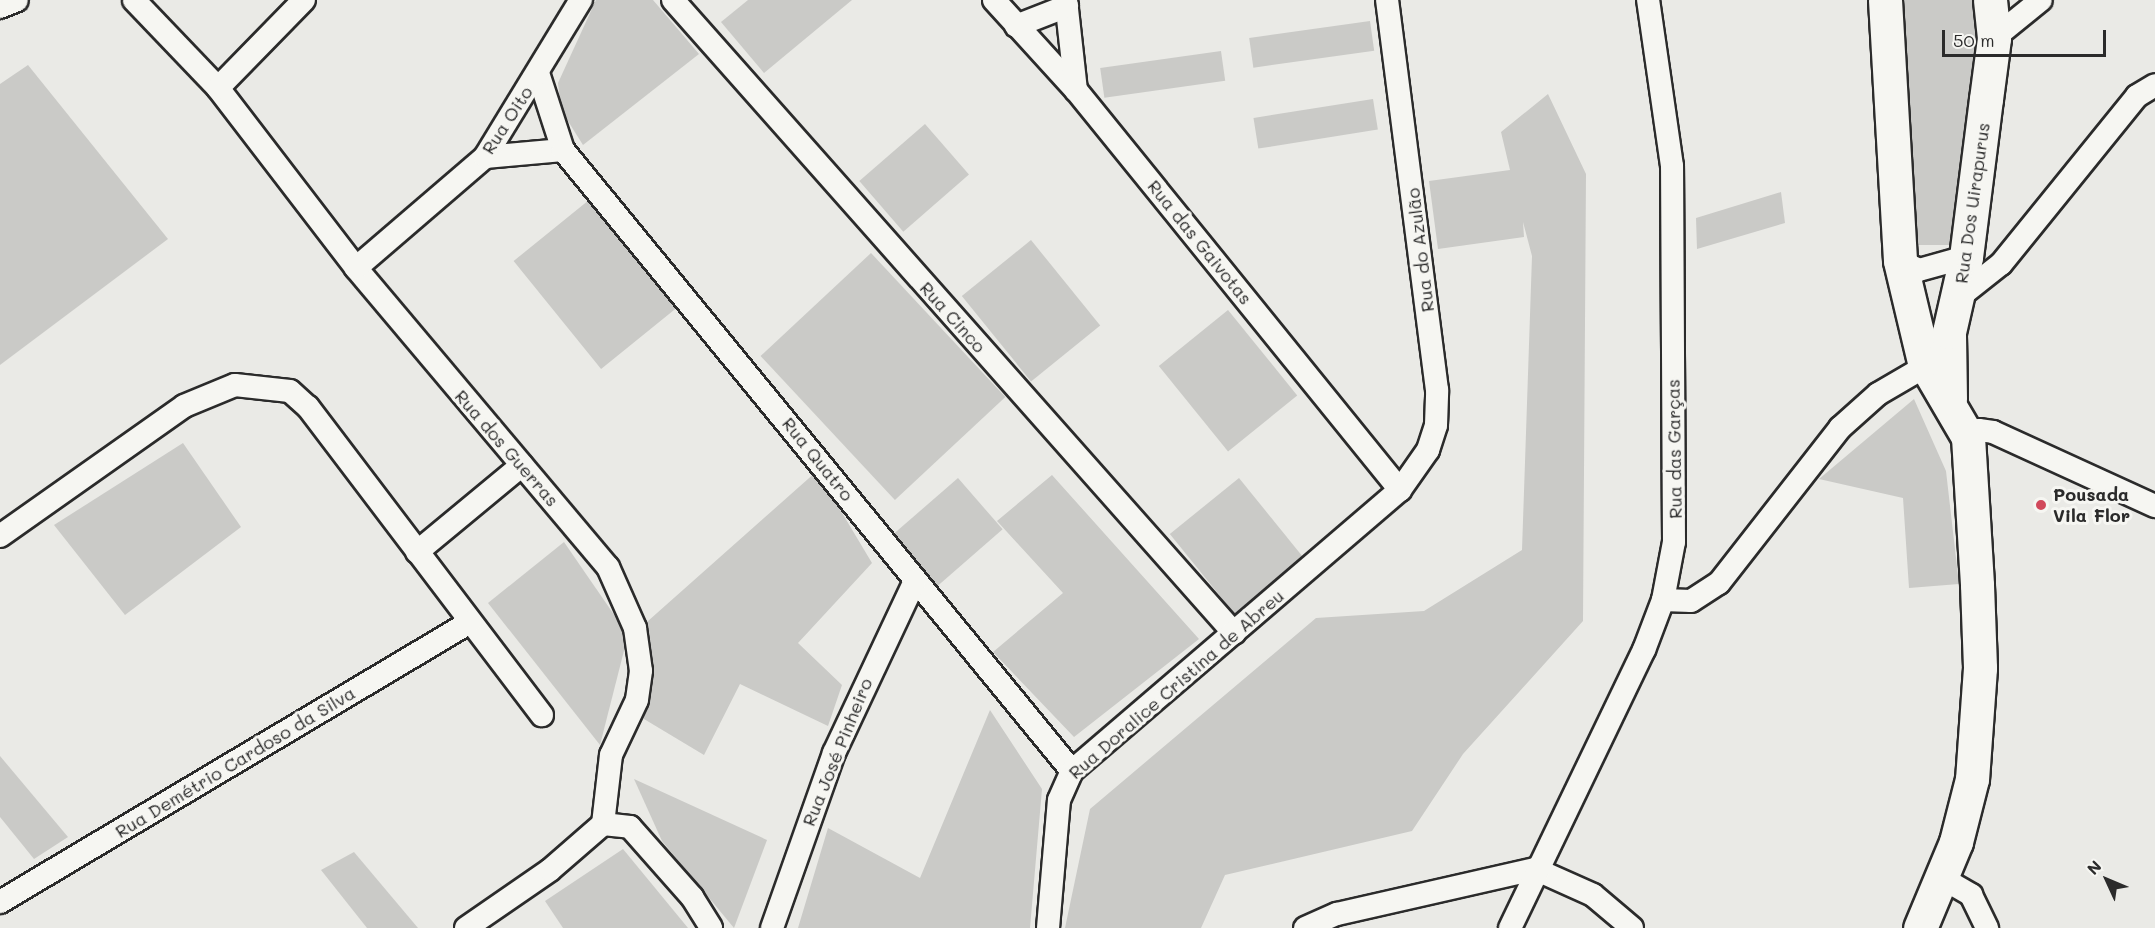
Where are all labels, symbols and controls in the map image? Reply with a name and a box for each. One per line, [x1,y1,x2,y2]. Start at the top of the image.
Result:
scale bar [1945,18,2108,56]
text: 50 m [1953,28,1995,52]
street label: Rua Oito [477,82,537,158]
street label: Rua Dos Uirapurus [1950,121,1994,285]
street label: Rua das Gaivotas [1143,176,1257,308]
street label: Rua do Azulão [1402,187,1438,313]
street label: Rua Cinco [916,277,990,357]
street label: Rua das Garças [1662,379,1686,519]
street label: Rua dos Guerras [451,385,563,511]
street label: Rua Quatro [778,413,858,505]
place label: Pousada Vila Flor [2053,484,2130,526]
marker: Pousada Vila Flor [2034,498,2048,512]
street label: Rua Doralice Cristina de Abreu [1064,585,1288,783]
street label: Rua José Pinheiro [797,675,877,829]
street label: Rua Demétrio Cardoso da Silva [111,682,359,842]
north arrow [2077,850,2137,910]
text: N [2082,855,2105,879]

